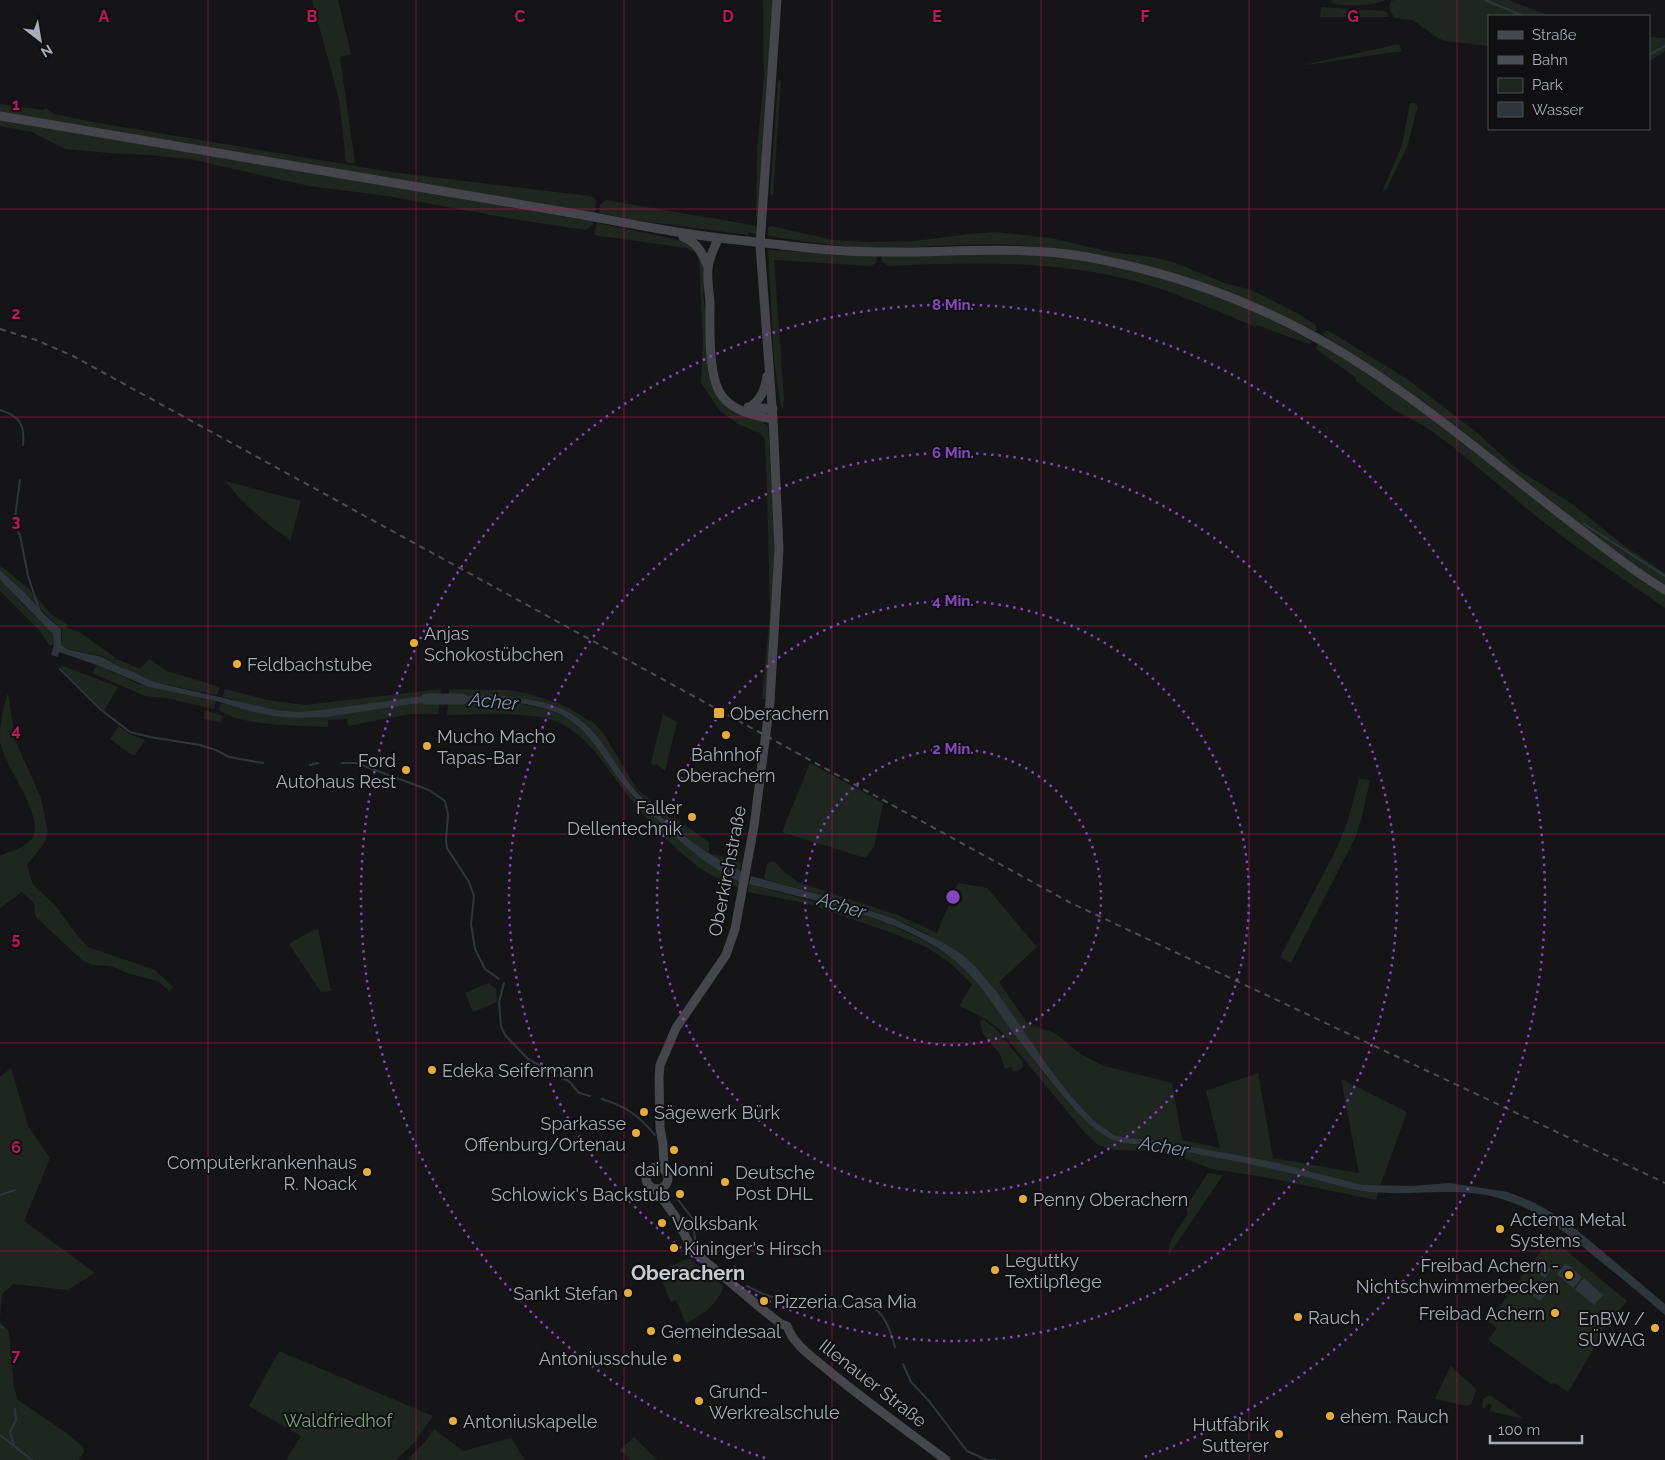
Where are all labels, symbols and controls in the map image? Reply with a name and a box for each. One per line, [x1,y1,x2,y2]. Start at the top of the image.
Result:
text: A [99,7,110,26]
text: B [307,7,318,26]
text: C [515,7,526,26]
text: D [722,7,734,26]
text: E [932,7,942,26]
text: F [1140,7,1150,26]
text: G [1347,7,1359,26]
north arrow [15,15,65,65]
legend [1488,15,1650,130]
text: Straße [1532,26,1577,44]
text: N [38,42,55,61]
text: Bahn [1532,51,1568,69]
text: Park [1532,76,1563,94]
text: 1 [12,95,20,114]
text: Wasser [1532,101,1584,119]
text: 8 Min. [932,296,974,314]
text: 2 [11,304,21,323]
text: 6 Min. [932,444,974,462]
text: 3 [12,512,21,531]
text: 4 Min. [932,592,974,610]
place label: Anjas Schokostübchen [424,623,564,665]
marker: Anjas Schokostübchen [408,637,420,649]
place label: Feldbachstube [247,654,372,675]
marker: Feldbachstube [231,658,243,670]
water label: Acher [467,688,521,714]
place label: Oberachern [730,703,829,724]
marker: Oberachern [712,706,726,720]
text: 4 [11,721,21,740]
place label: Mucho Macho Tapas-Bar [437,726,556,768]
marker: Bahnhof Oberachern [720,729,732,741]
marker: Mucho Macho Tapas-Bar [421,740,433,752]
text: 2 Min. [932,740,974,758]
place label: Bahnhof Oberachern [676,744,776,786]
place label: Ford Autohaus Rest [276,750,396,792]
marker: Ford Autohaus Rest [400,764,412,776]
place label: Faller Dellentechnik [567,797,683,839]
street label: Oberkirchstraße [704,803,750,938]
marker: Faller Dellentechnik [686,811,698,823]
water label: Acher [814,887,870,923]
centre of rings [944,888,962,906]
text: 5 [12,929,21,948]
place label: Edeka Seifermann [442,1060,594,1081]
marker: Edeka Seifermann [426,1064,438,1076]
place label: Sägewerk Bürk [654,1102,780,1123]
marker: Sägewerk Bürk [638,1106,650,1118]
place label: Sparkasse Offenburg/Ortenau [465,1113,626,1155]
marker: Sparkasse Offenburg/Ortenau [630,1127,642,1139]
water label: Acher [1137,1131,1192,1161]
text: 6 [11,1138,21,1157]
marker: dai Nonni [668,1144,680,1156]
place label: Computerkrankenhaus R. Noack [167,1152,357,1194]
place label: dai Nonni [635,1159,713,1180]
place label: Deutsche Post DHL [735,1162,815,1204]
marker: Computerkrankenhaus R. Noack [361,1166,373,1178]
marker: Deutsche Post DHL [719,1176,731,1188]
place label: Schlowick's Backstub [491,1184,670,1205]
marker: Schlowick's Backstub [674,1188,686,1200]
place label: Penny Oberachern [1033,1189,1188,1210]
marker: Penny Oberachern [1017,1193,1029,1205]
place label: Actema Metal Systems [1510,1209,1626,1251]
place label: Volksbank [672,1213,758,1234]
marker: Volksbank [656,1217,668,1229]
marker: Actema Metal Systems [1494,1223,1506,1235]
place label: Kininger's Hirsch [684,1238,822,1259]
marker: Kininger's Hirsch [668,1242,680,1254]
place label: Leguttky Textilpflege [1005,1250,1102,1292]
place label: Freibad Achern - Nichtschwimmerbecken [1356,1255,1559,1297]
district label: Oberachern [631,1261,745,1285]
marker: Leguttky Textilpflege [989,1264,1001,1276]
marker: Freibad Achern - Nichtschwimmerbecken [1563,1269,1575,1281]
place label: Sankt Stefan [513,1283,618,1304]
marker: Sankt Stefan [622,1287,634,1299]
place label: Pizzeria Casa Mia [774,1291,917,1312]
marker: Pizzeria Casa Mia [758,1295,770,1307]
place label: Freibad Achern [1419,1303,1545,1324]
place label: Rauch [1308,1307,1361,1328]
marker: Freibad Achern [1549,1307,1561,1319]
place label: EnBW / SÜWAG [1578,1308,1645,1350]
marker: Rauch [1292,1311,1304,1323]
place label: Gemeindesaal [661,1321,781,1342]
marker: EnBW / SÜWAG [1649,1322,1661,1334]
marker: Gemeindesaal [645,1325,657,1337]
street label: Illenauer Straße [815,1335,931,1432]
text: 7 [12,1346,21,1365]
place label: Antoniusschule [539,1348,667,1369]
marker: Antoniusschule [671,1352,683,1364]
place label: Grund- Werkrealschule [709,1381,840,1423]
marker: Grund- Werkrealschule [693,1395,705,1407]
place label: ehem. Rauch [1340,1406,1449,1427]
park label: Waldfriedhof [284,1410,393,1431]
marker: ehem. Rauch [1324,1410,1336,1422]
place label: Antoniuskapelle [463,1411,598,1432]
scale bar [1490,1412,1582,1444]
place label: Hutfabrik Sutterer [1192,1414,1270,1456]
marker: Antoniuskapelle [447,1415,459,1427]
text: 100 m [1498,1421,1540,1439]
marker: Hutfabrik Sutterer [1273,1428,1285,1440]

